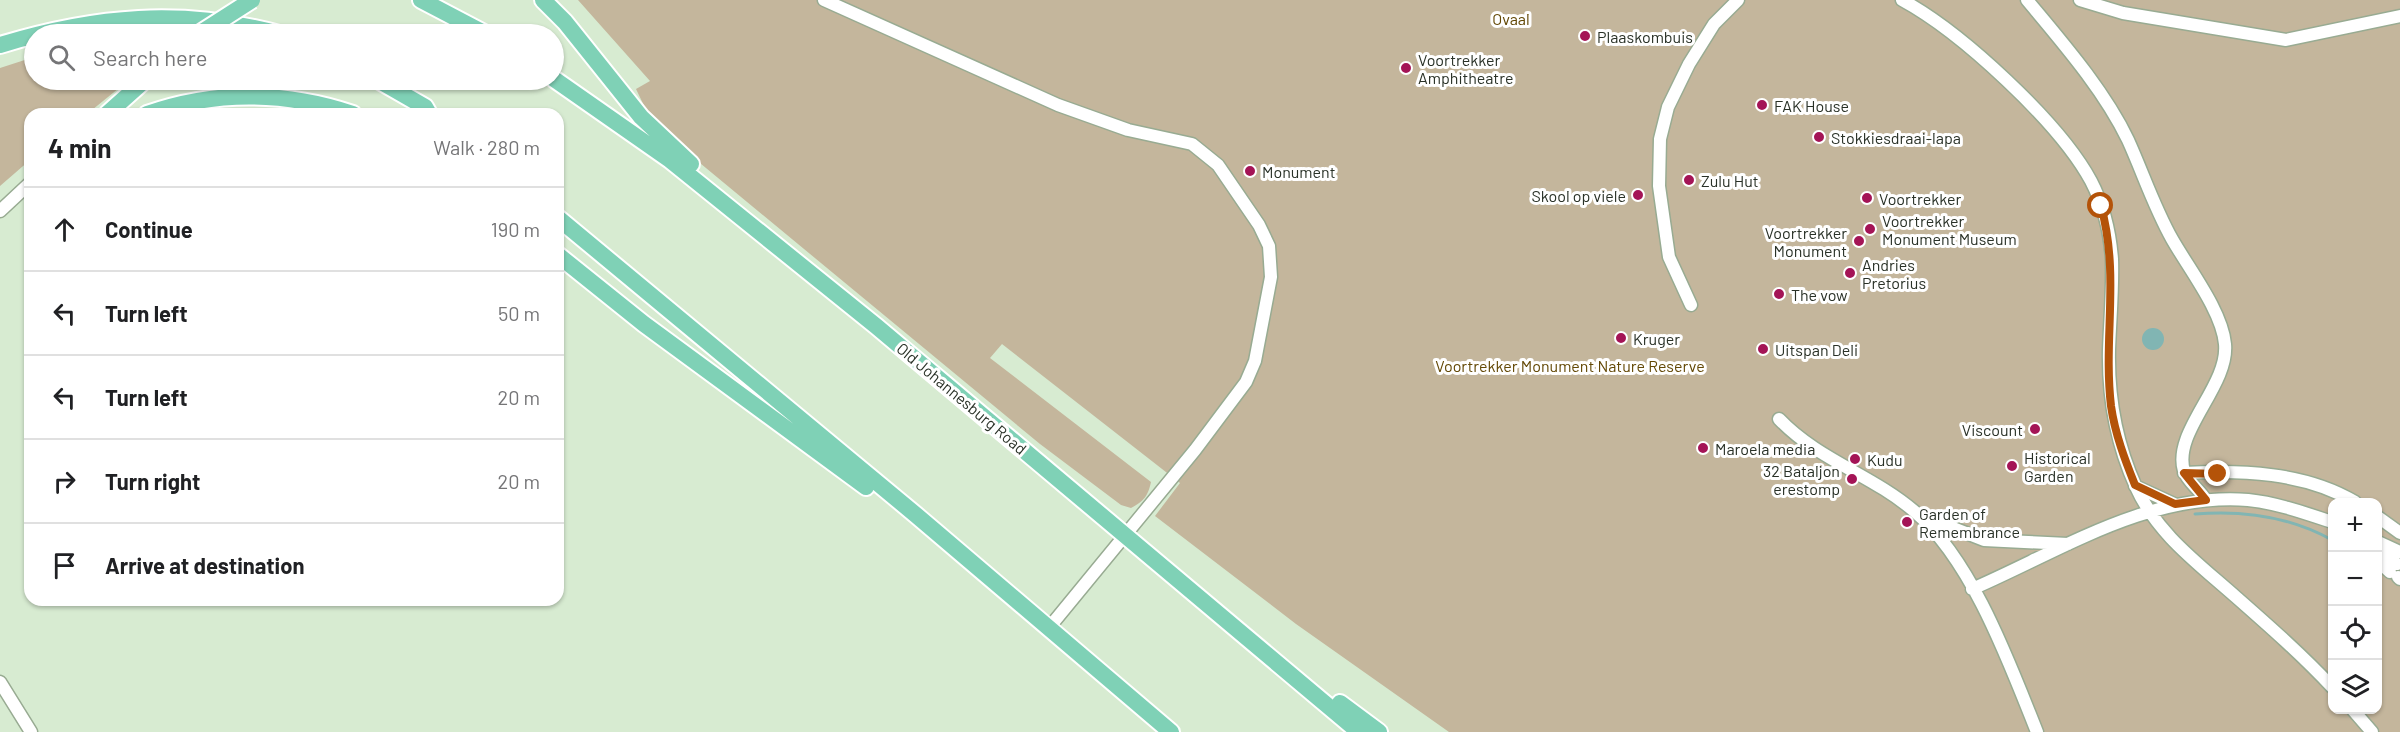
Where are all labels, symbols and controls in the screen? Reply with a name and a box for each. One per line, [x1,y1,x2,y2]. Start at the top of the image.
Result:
park label: Ovaal [1492,9,1530,28]
search box [24,24,564,90]
place label: Plaaskombuis [1597,27,1693,46]
marker: Plaaskombuis [1578,29,1592,43]
icon: search [45,41,78,74]
text: Search here [93,44,207,70]
place label: Voortrekker Amphitheatre [1418,50,1513,87]
marker: Voortrekker Amphitheatre [1399,61,1413,75]
place label: FAK House [1774,96,1849,115]
marker: FAK House [1755,98,1769,112]
place label: Stokkiesdraai-lapa [1831,128,1961,147]
marker: Stokkiesdraai-lapa [1812,130,1826,144]
text: 4 min [48,132,112,163]
text: Walk · 280 m [433,135,540,159]
place label: Monument [1262,162,1335,181]
marker: Monument [1243,164,1257,178]
place label: Zulu Hut [1701,171,1759,190]
marker: Zulu Hut [1682,173,1696,187]
place label: Skool op viele [1531,186,1626,205]
marker: Skool op viele [1631,188,1645,202]
place label: Voortrekker [1879,189,1961,208]
marker: Voortrekker [1860,191,1874,205]
route start [2087,192,2113,218]
place label: Voortrekker Monument Museum [1882,211,2017,248]
icon: ahead [48,213,81,246]
text: Continue [105,216,193,242]
text: 190 m [491,217,540,241]
marker: Voortrekker Monument Museum [1863,222,1877,236]
place label: Voortrekker Monument [1765,223,1847,260]
marker: Voortrekker Monument [1852,234,1866,248]
place label: Andries Pretorius [1862,255,1926,292]
marker: Andries Pretorius [1843,266,1857,280]
place label: The vow [1791,285,1848,304]
marker: The vow [1772,287,1786,301]
icon: left [48,297,81,330]
text: Turn left [105,300,188,326]
text: 50 m [498,301,540,325]
place label: Kruger [1633,329,1680,348]
marker: Kruger [1614,331,1628,345]
street label: Old Johannesburg Road [893,338,1031,458]
place label: Uitspan Deli [1775,340,1858,359]
marker: Uitspan Deli [1756,342,1770,356]
park label: Voortrekker Monument Nature Reserve [1435,356,1705,375]
icon: left [48,381,81,414]
text: Turn left [105,384,188,410]
text: 20 m [497,385,540,409]
place label: Viscount [1962,420,2023,439]
marker: Viscount [2028,422,2042,436]
place label: Maroela media [1715,439,1815,458]
marker: Maroela media [1696,441,1710,455]
place label: Historical Garden [2024,448,2091,485]
place label: Kudu [1867,450,1903,469]
marker: Kudu [1848,452,1862,466]
marker: Historical Garden [2005,459,2019,473]
route end [2204,460,2230,486]
place label: 32 Bataljon erestomp [1763,461,1840,498]
icon: right [48,465,81,498]
text: Turn right [105,468,200,494]
text: 20 m [497,469,540,493]
marker: 32 Bataljon erestomp [1845,472,1859,486]
map controls [2328,498,2382,714]
button: + [2328,498,2382,552]
place label: Garden of Remembrance [1919,504,2020,541]
marker: Garden of Remembrance [1900,515,1914,529]
icon: arrive [48,549,81,582]
text: Arrive at destination [105,552,304,578]
button: − [2328,552,2382,606]
button: locate [2328,606,2382,660]
button: layers [2328,660,2382,714]

